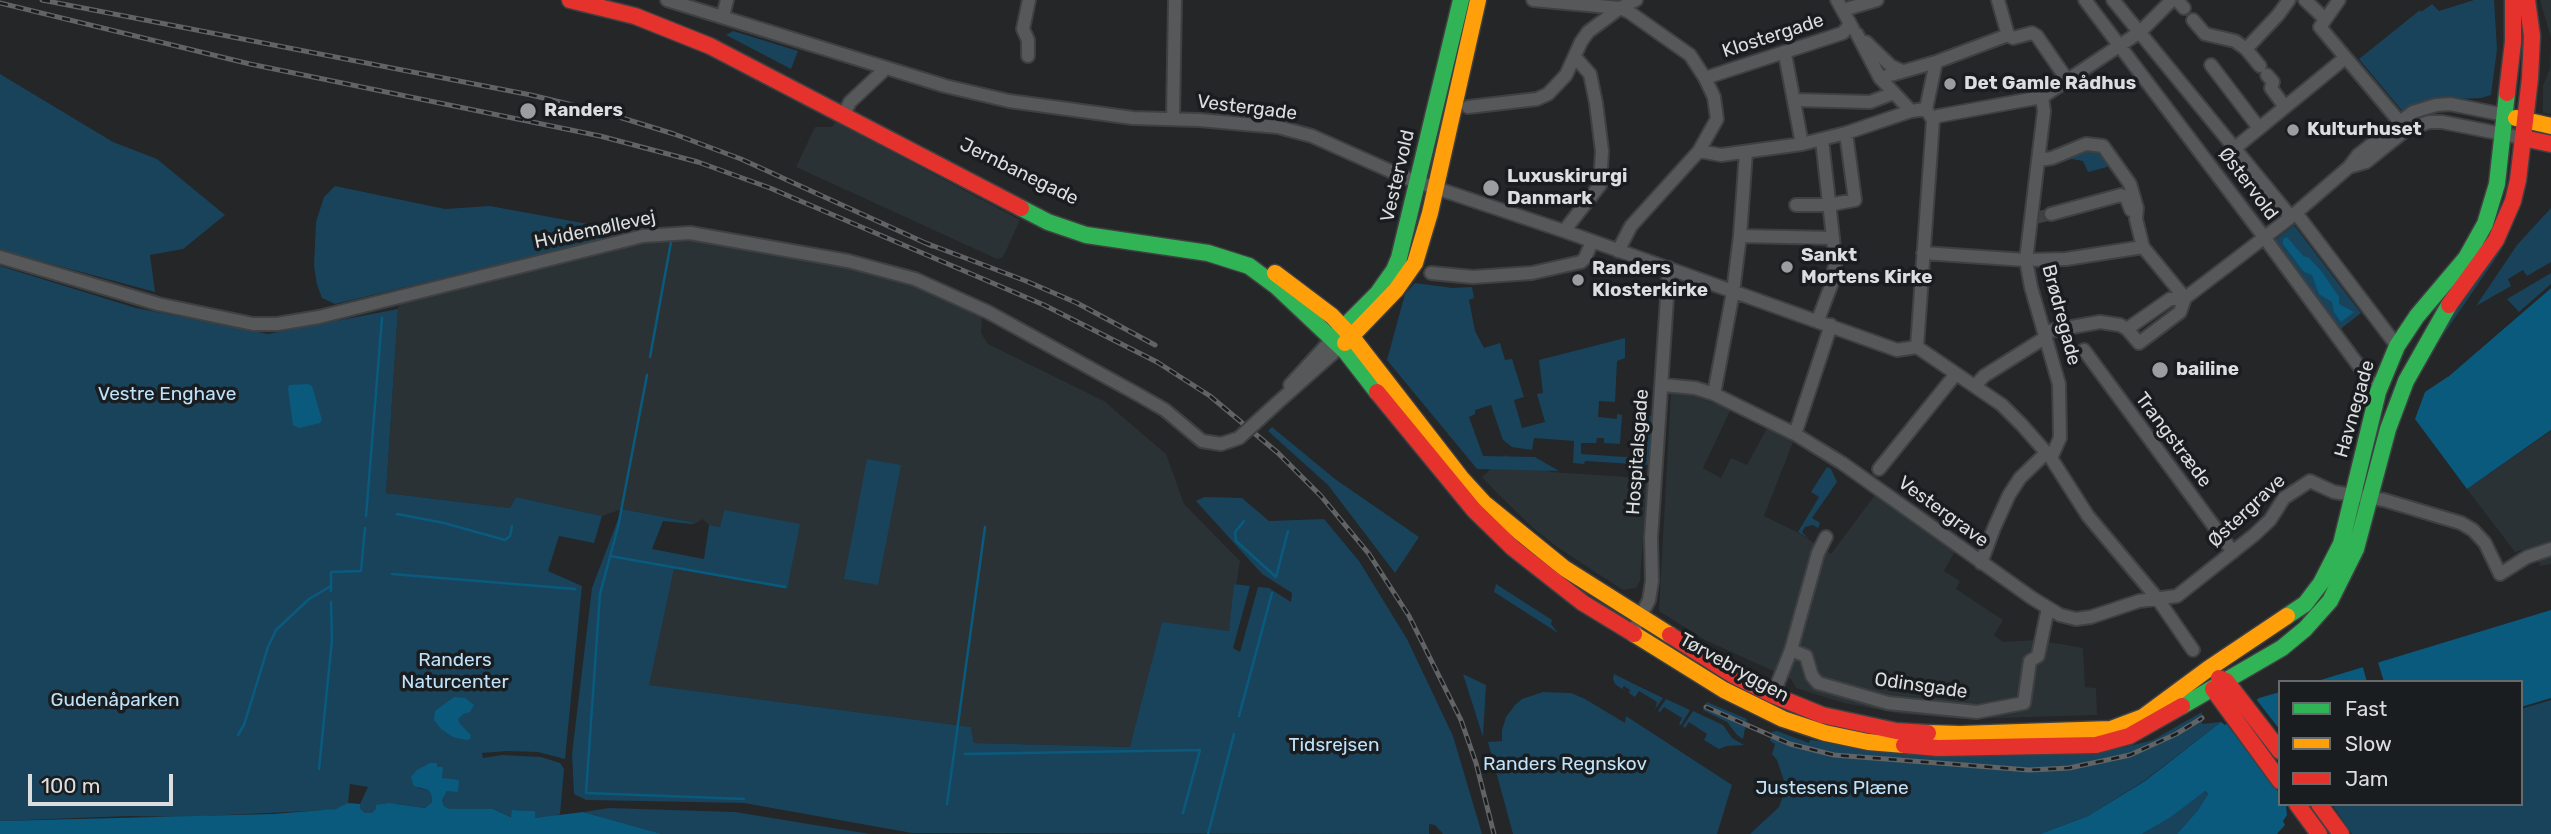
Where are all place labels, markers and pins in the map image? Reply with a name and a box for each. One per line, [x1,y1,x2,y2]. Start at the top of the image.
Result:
place label: Det Gamle Rådhus [1964,73,2136,95]
marker: Det Gamle Rådhus [1942,76,1958,92]
place label: Randers [544,100,623,122]
marker: Randers [518,101,538,121]
place label: Kulturhuset [2307,119,2422,141]
marker: Kulturhuset [2285,122,2301,138]
place label: Luxuskirurgi Danmark [1507,166,1628,210]
marker: Luxuskirurgi Danmark [1481,178,1501,198]
place label: Sankt Mortens Kirke [1801,245,1933,289]
place label: Randers Klosterkirke [1592,258,1708,302]
marker: Sankt Mortens Kirke [1779,259,1795,275]
marker: Randers Klosterkirke [1570,272,1586,288]
place label: bailine [2176,359,2239,381]
marker: bailine [2150,360,2170,380]

